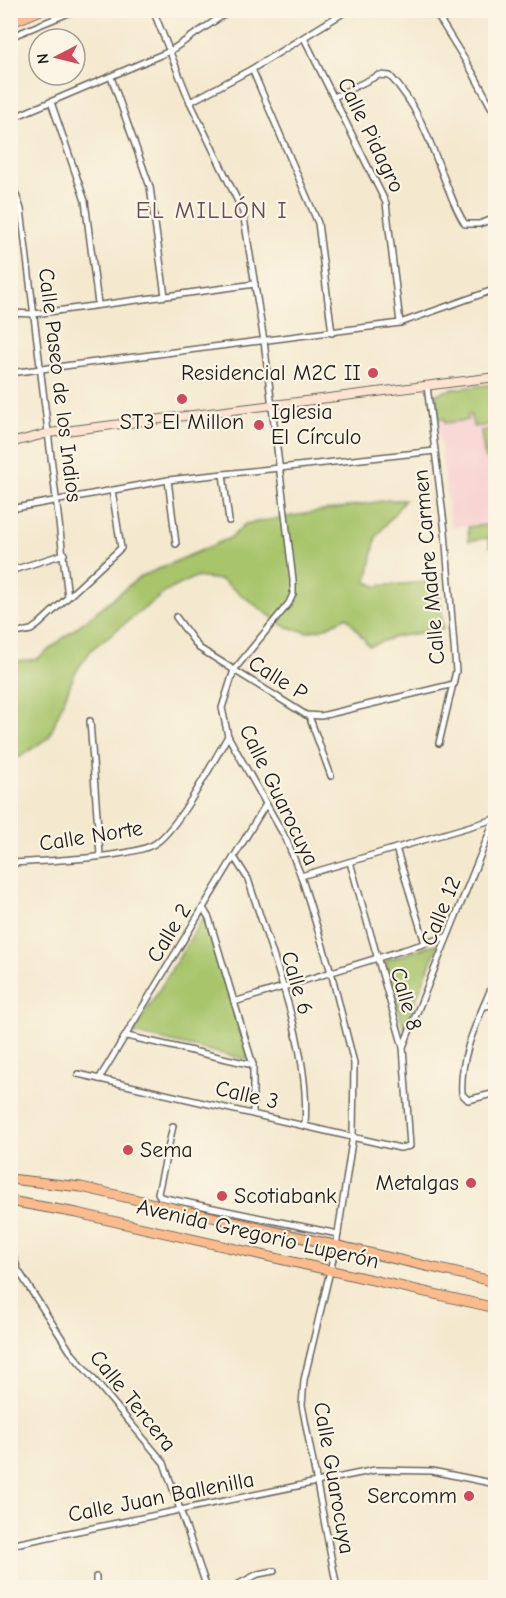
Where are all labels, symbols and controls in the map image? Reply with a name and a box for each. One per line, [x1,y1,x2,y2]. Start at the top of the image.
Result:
north arrow [27,27,87,87]
text: N [34,52,53,65]
street label: Calle Pidagro [332,73,410,197]
district label: EL MILLÓN I [136,196,288,224]
street label: Calle Paseo de los Indios [33,266,87,504]
place label: Residencial M2C II [181,360,361,386]
marker: Residencial M2C II [366,366,380,380]
marker: ST3 El Millon [175,392,189,406]
place label: Iglesia El Círculo [271,399,361,450]
place label: ST3 El Millon [120,409,244,435]
marker: Iglesia El Círculo [252,418,266,432]
street label: Calle Madre Carmen [408,468,450,666]
street label: Calle P [243,650,313,706]
street label: Calle Guarocuya [234,720,324,870]
street label: Calle Norte [37,815,145,857]
street label: Calle 12 [415,872,467,950]
street label: Calle 2 [141,899,197,967]
street label: Calle 6 [276,948,318,1018]
street label: Calle 8 [385,965,427,1033]
street label: Calle 3 [213,1075,281,1115]
place label: Sema [140,1137,193,1163]
marker: Sema [121,1143,135,1157]
place label: Metalgas [376,1170,459,1196]
marker: Metalgas [464,1176,478,1190]
place label: Scotiabank [234,1183,337,1209]
marker: Scotiabank [215,1189,229,1203]
street label: Avenida Gregorio Luperón [134,1193,382,1275]
street label: Calle Tercera [84,1345,182,1457]
street label: Calle Guarocuya [308,1400,360,1556]
street label: Calle Juan Ballenilla [66,1466,256,1528]
place label: Sercomm [367,1483,457,1509]
marker: Sercomm [462,1489,476,1503]

